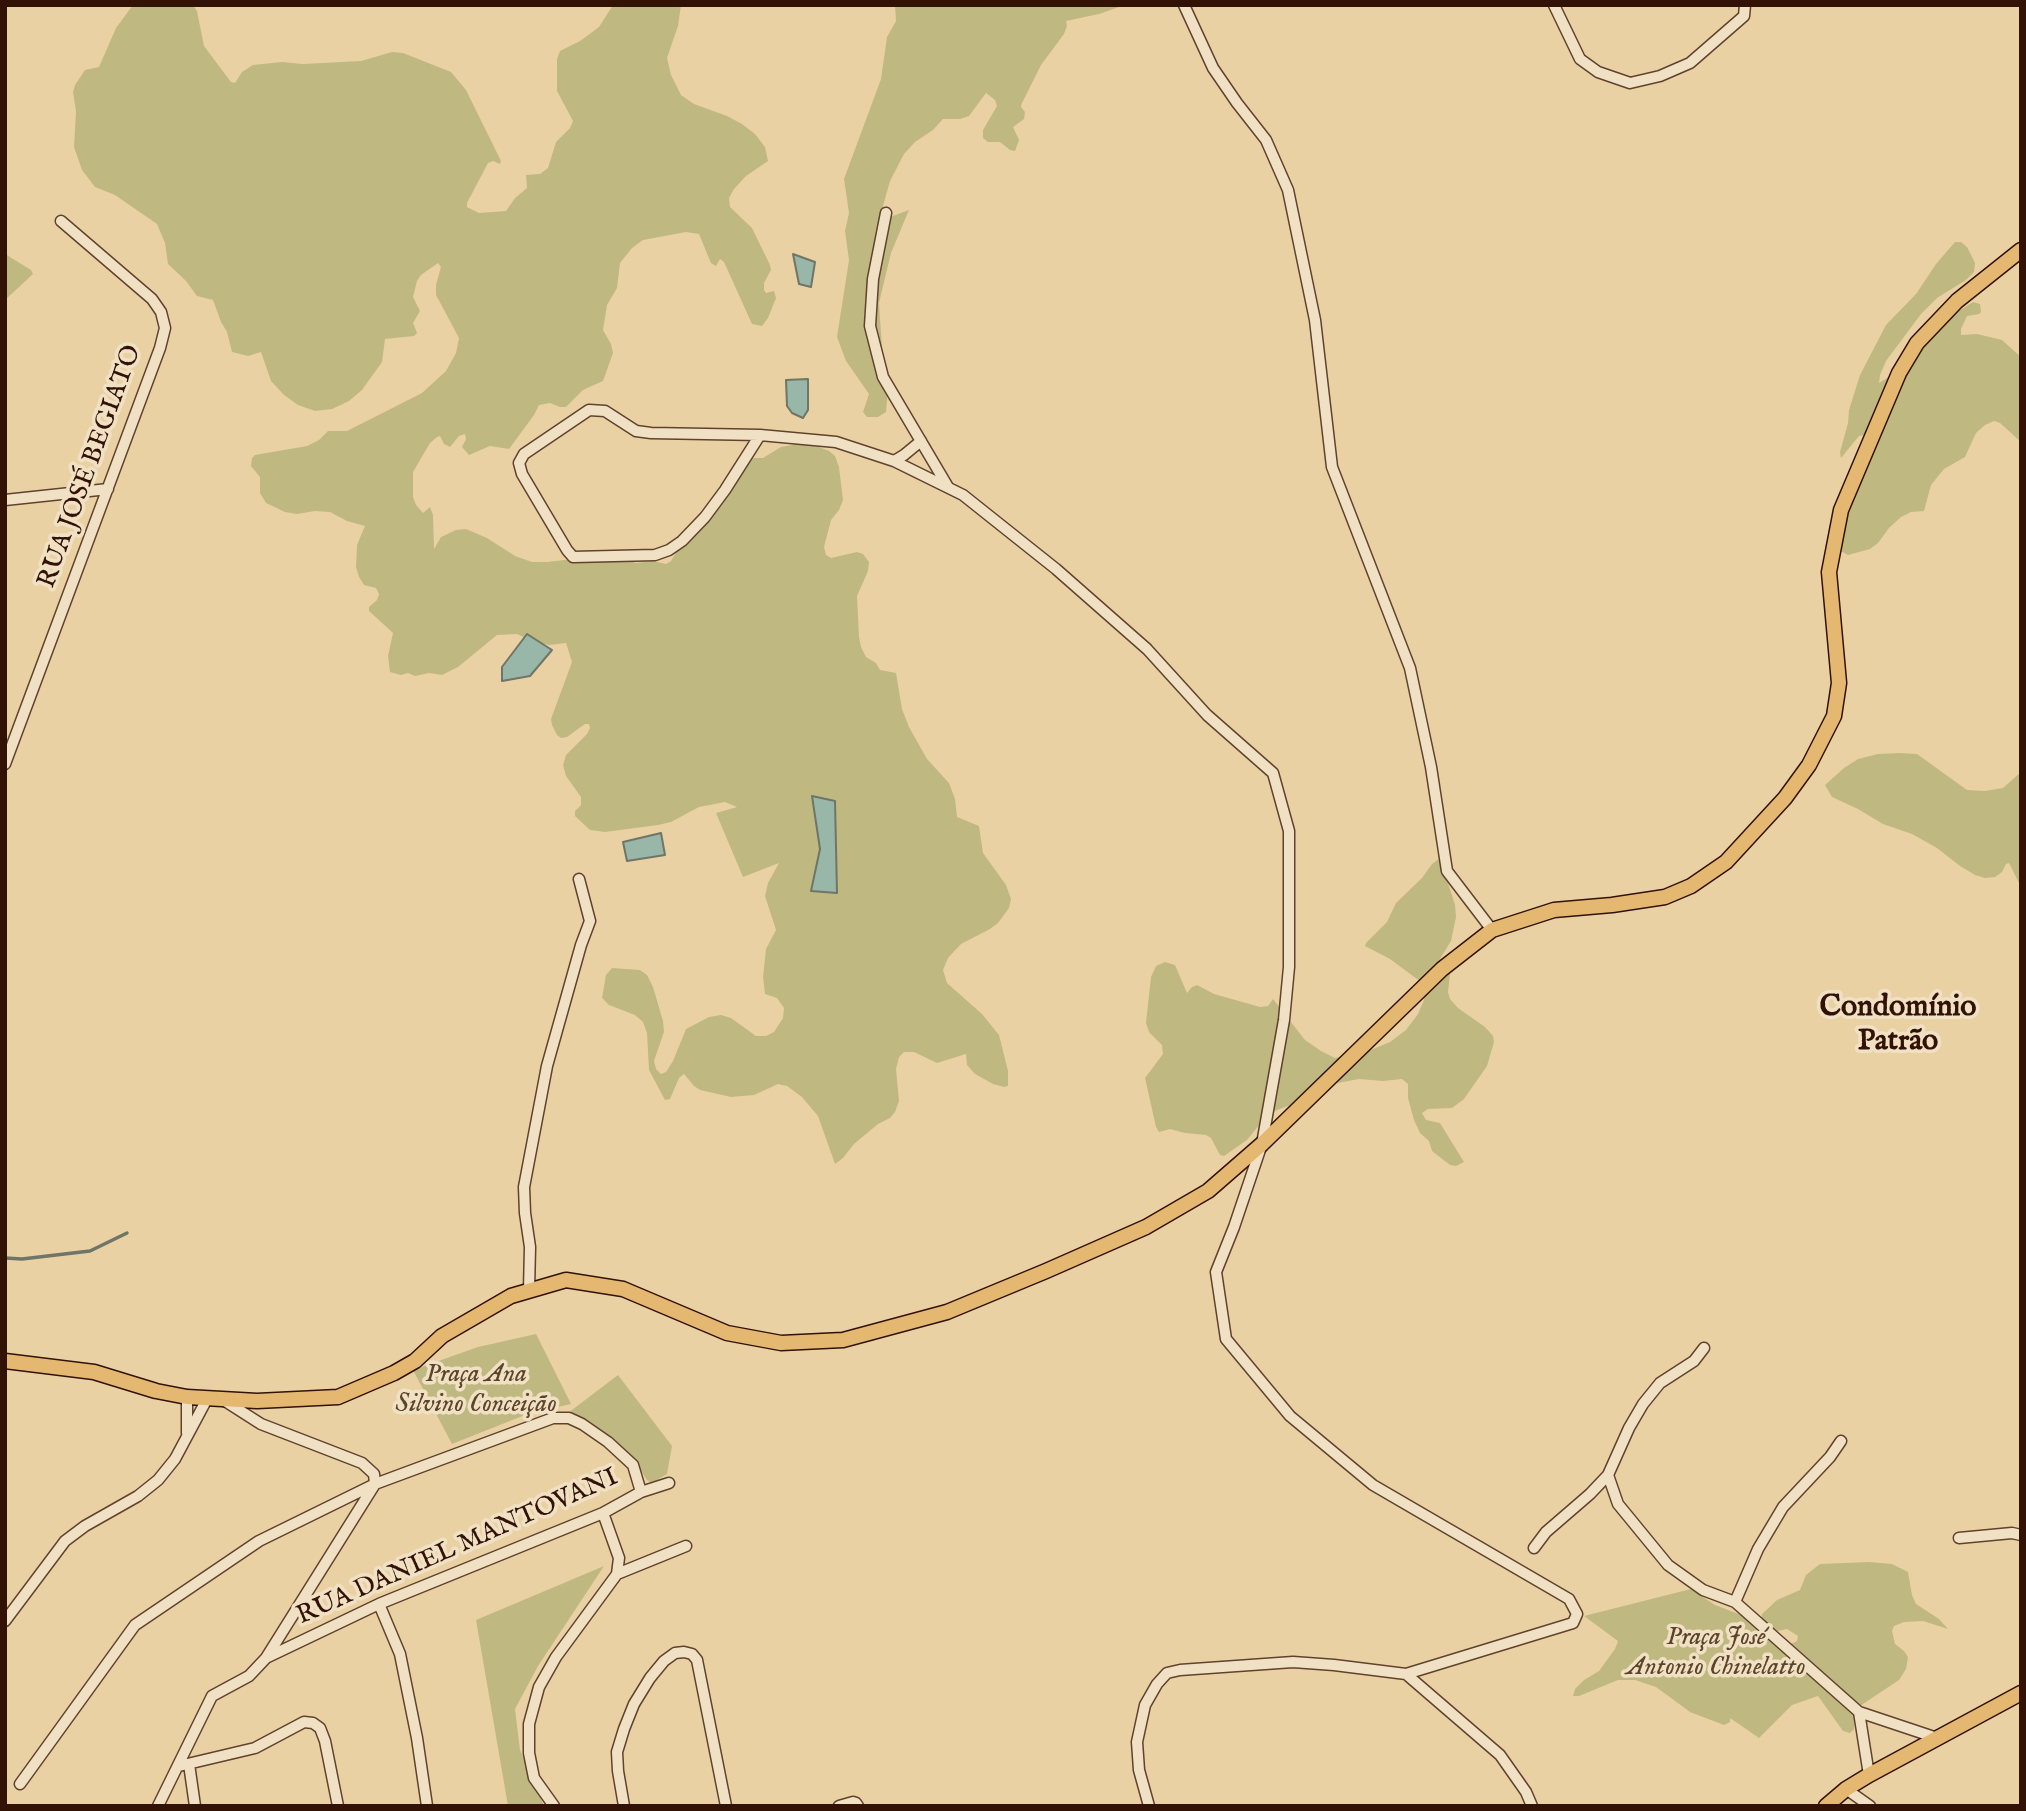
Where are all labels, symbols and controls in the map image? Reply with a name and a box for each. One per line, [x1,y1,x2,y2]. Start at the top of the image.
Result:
street label: RUA JOSÉ BEGIATO [33,341,149,593]
district label: Condomínio Patrão [1820,991,1976,1062]
park label: Praça Ana Silvino Conceição [395,1360,557,1422]
street label: RUA DANIEL MANTOVANI [293,1463,623,1633]
park label: Praça José Antonio Chinelatto [1627,1623,1805,1684]

